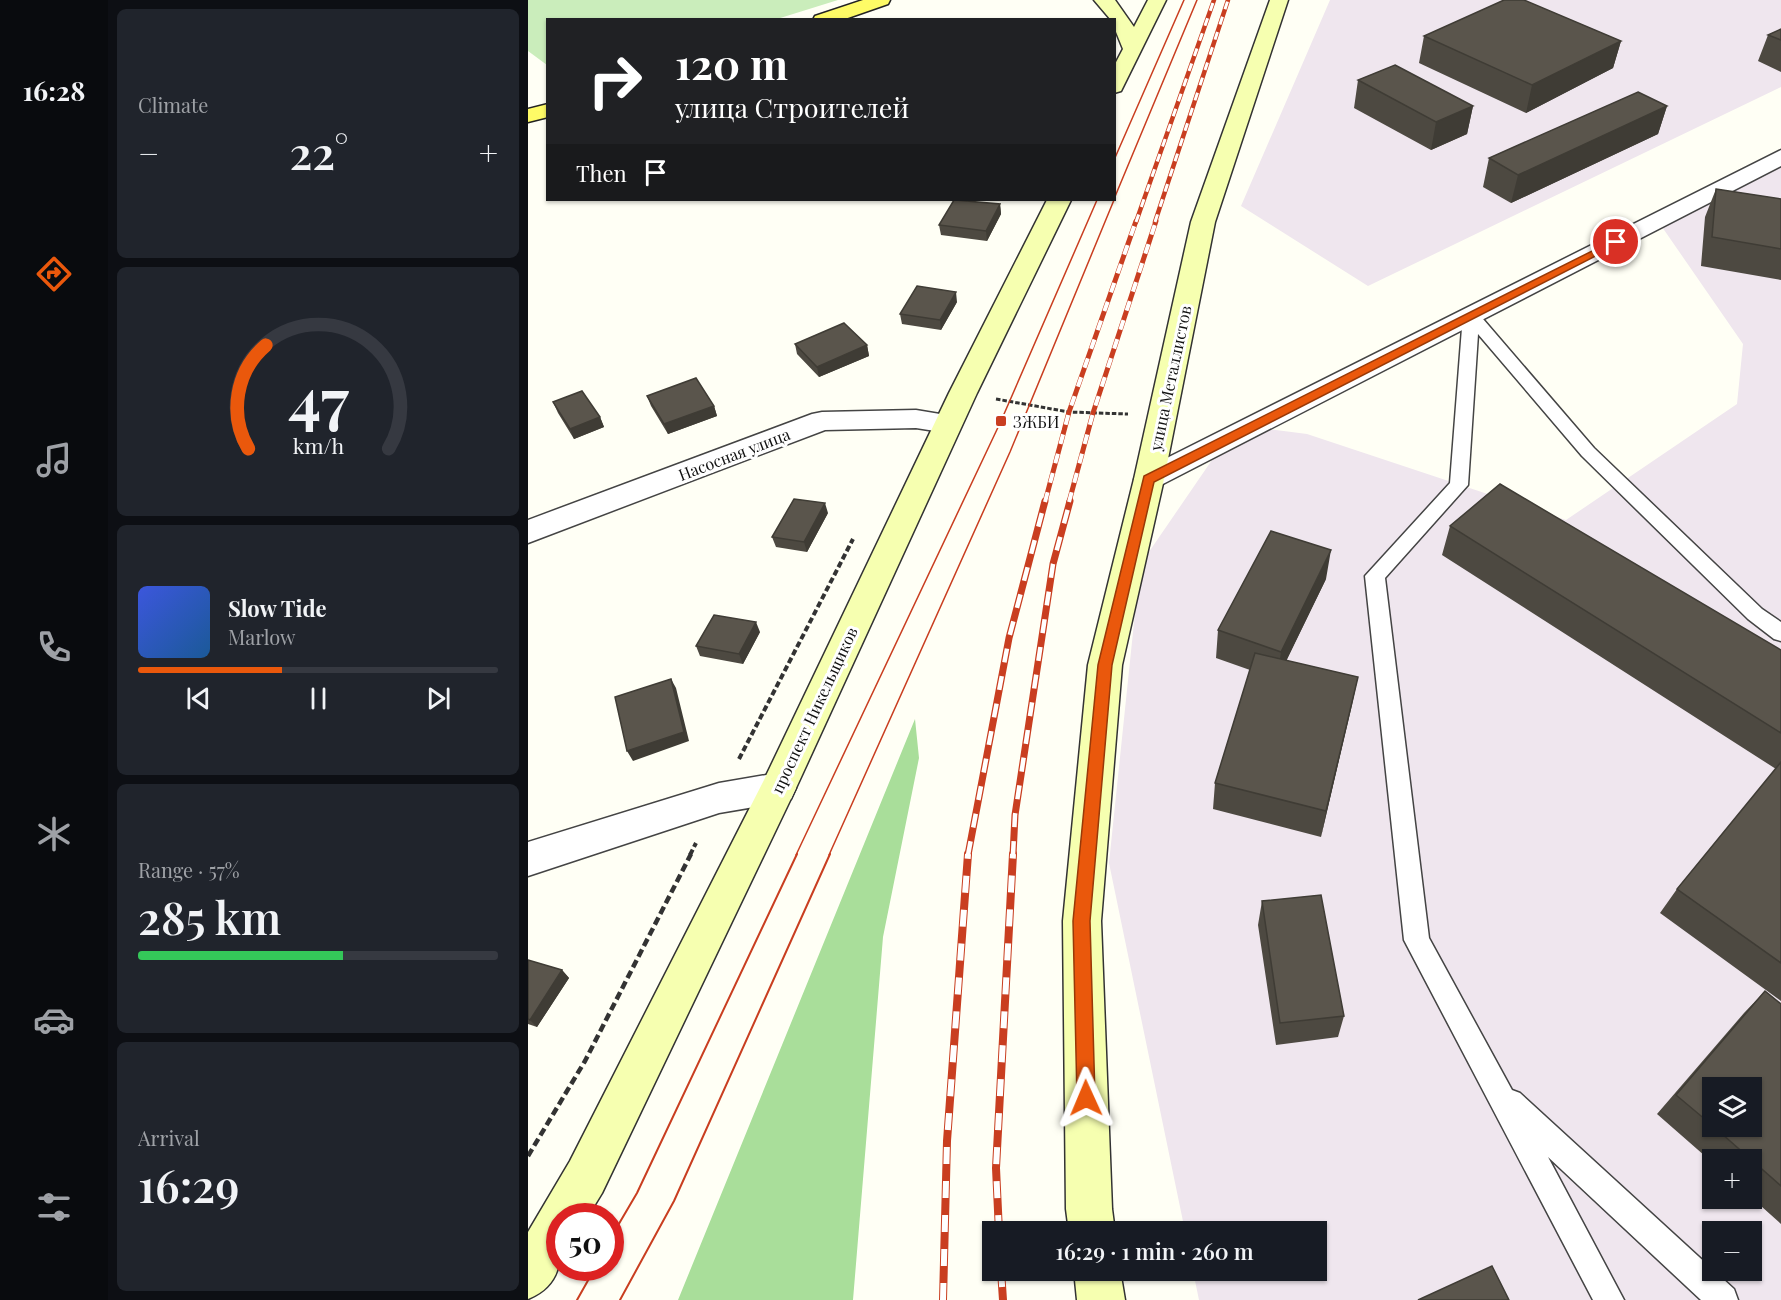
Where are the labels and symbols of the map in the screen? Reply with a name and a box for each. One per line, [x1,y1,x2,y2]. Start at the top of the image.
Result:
pin [1590,216,1641,267]
street label: улица Металлистов [1144,303,1196,454]
place label: ЗЖБИ [1013,411,1059,432]
marker: ЗЖБИ [994,414,1008,428]
street label: Насосная улица [675,423,793,485]
street label: проспект Никельщиков [766,623,862,797]
position arrow [1054,1066,1118,1130]
speed limit sign: 50 [546,1203,624,1281]

